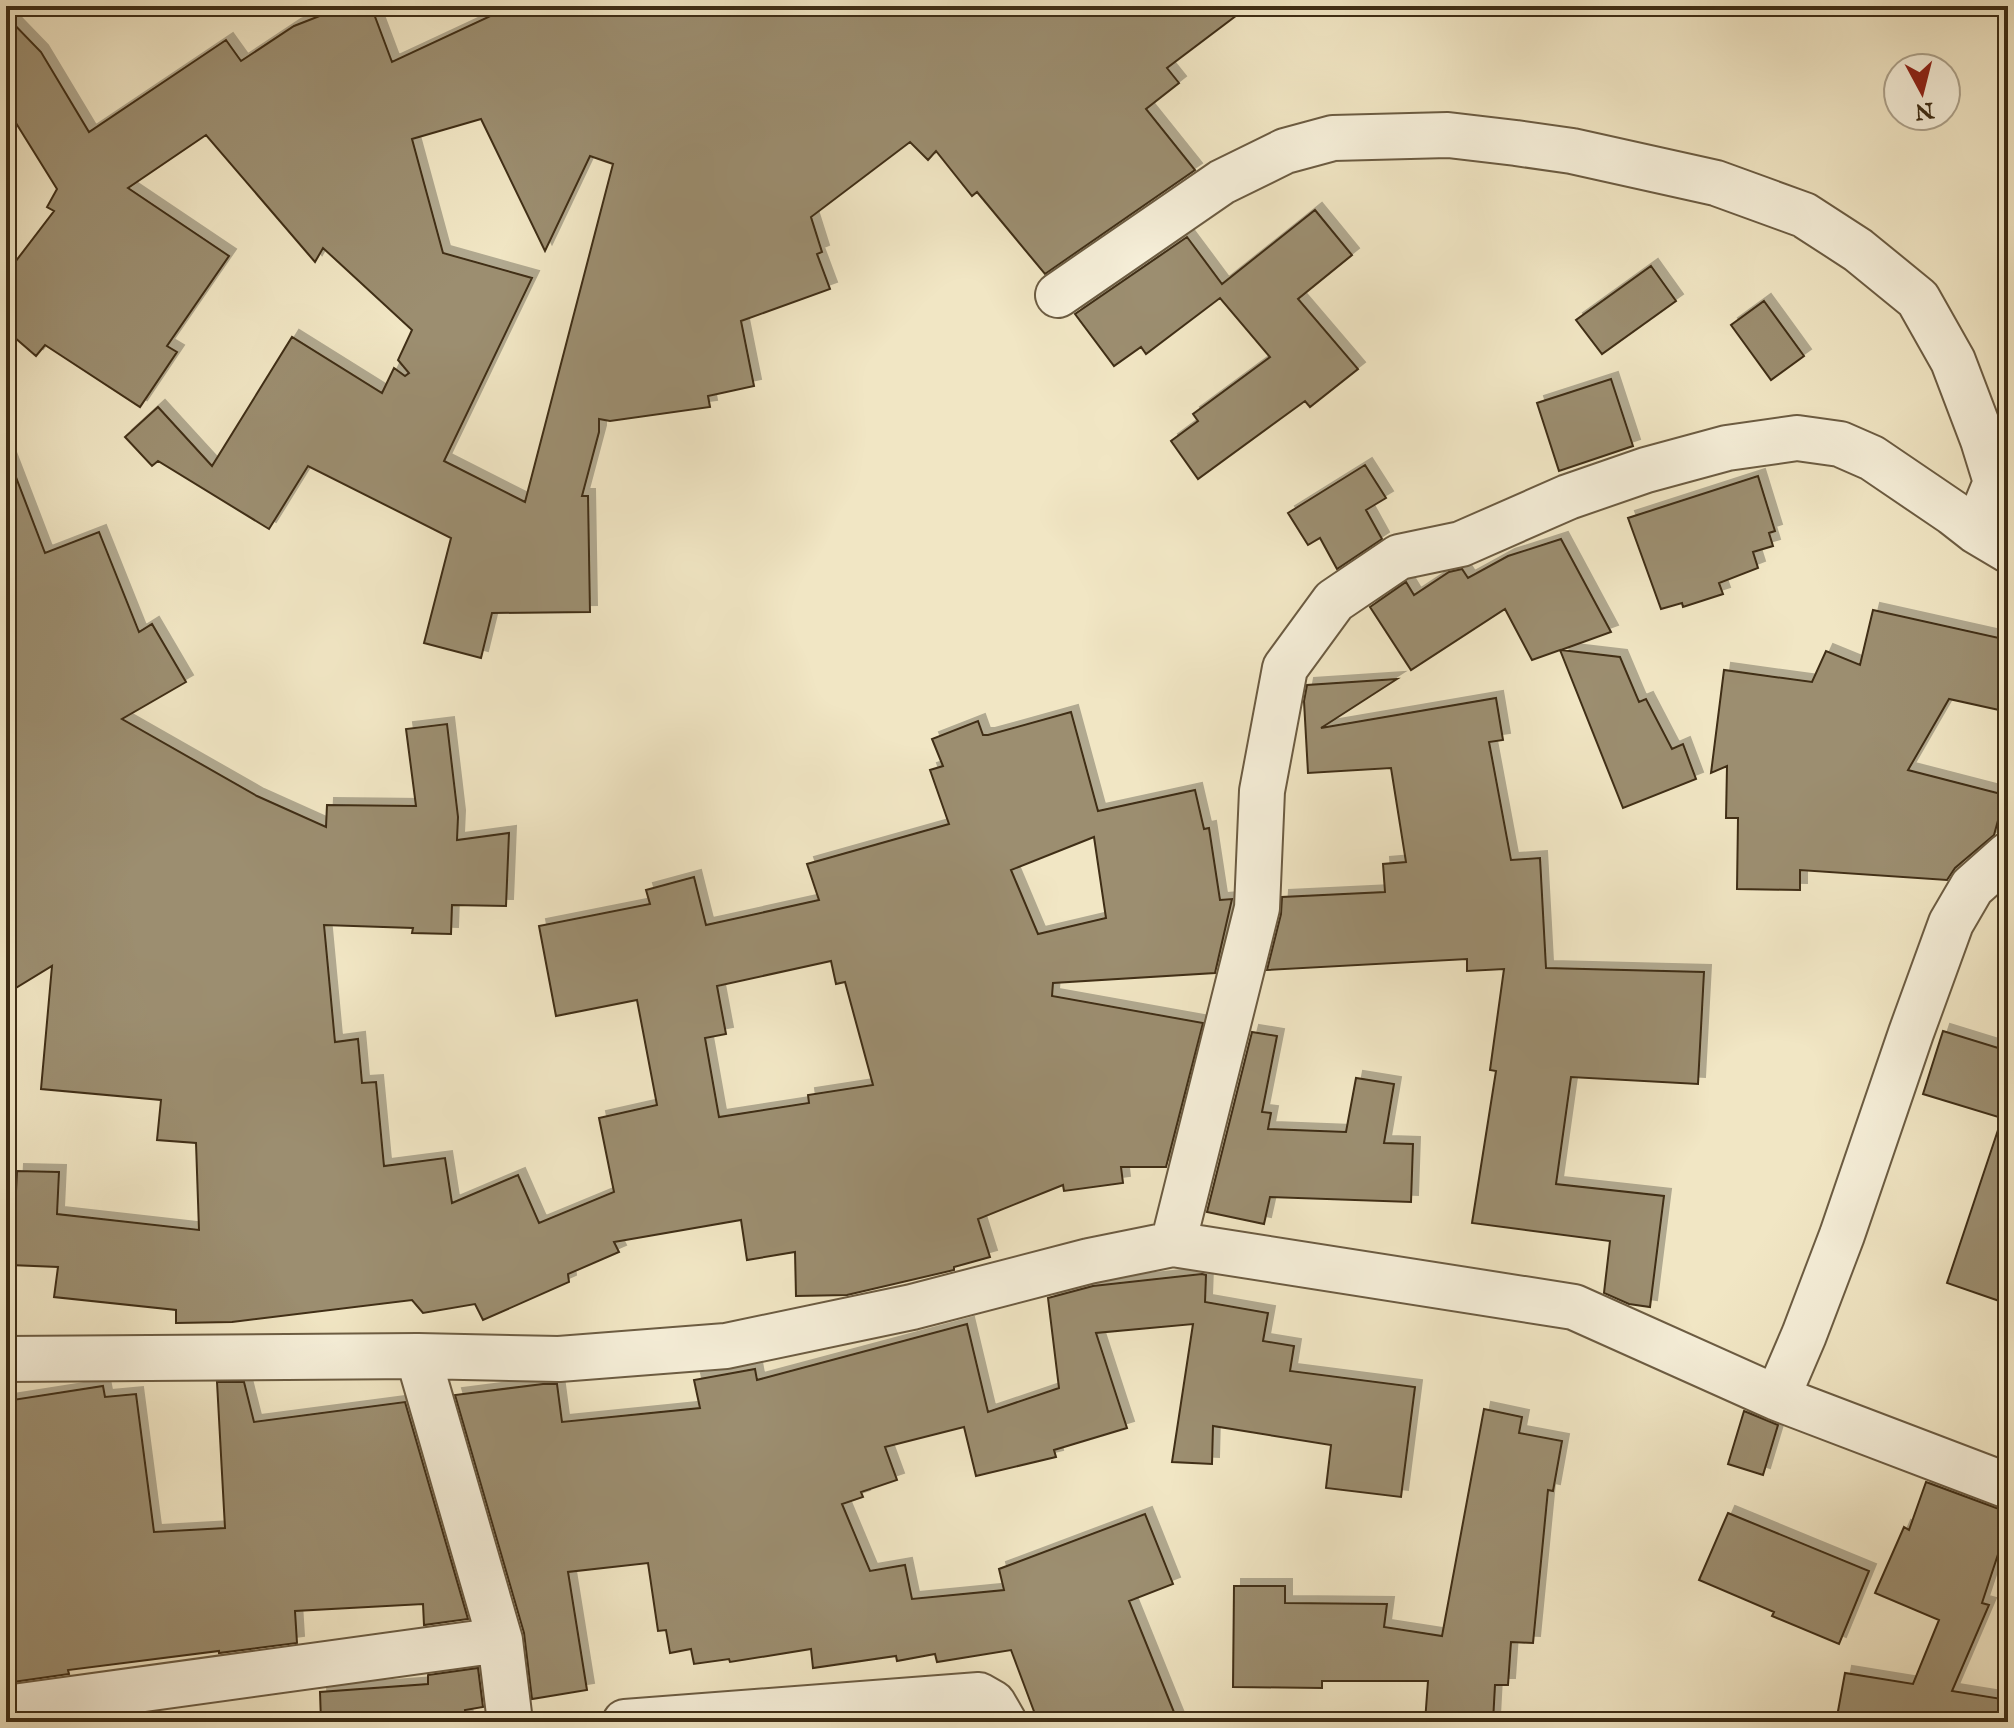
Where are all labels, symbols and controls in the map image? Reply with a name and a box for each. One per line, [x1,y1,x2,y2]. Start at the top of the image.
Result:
north arrow [1882,52,1962,132]
text: N [1913,95,1936,125]

